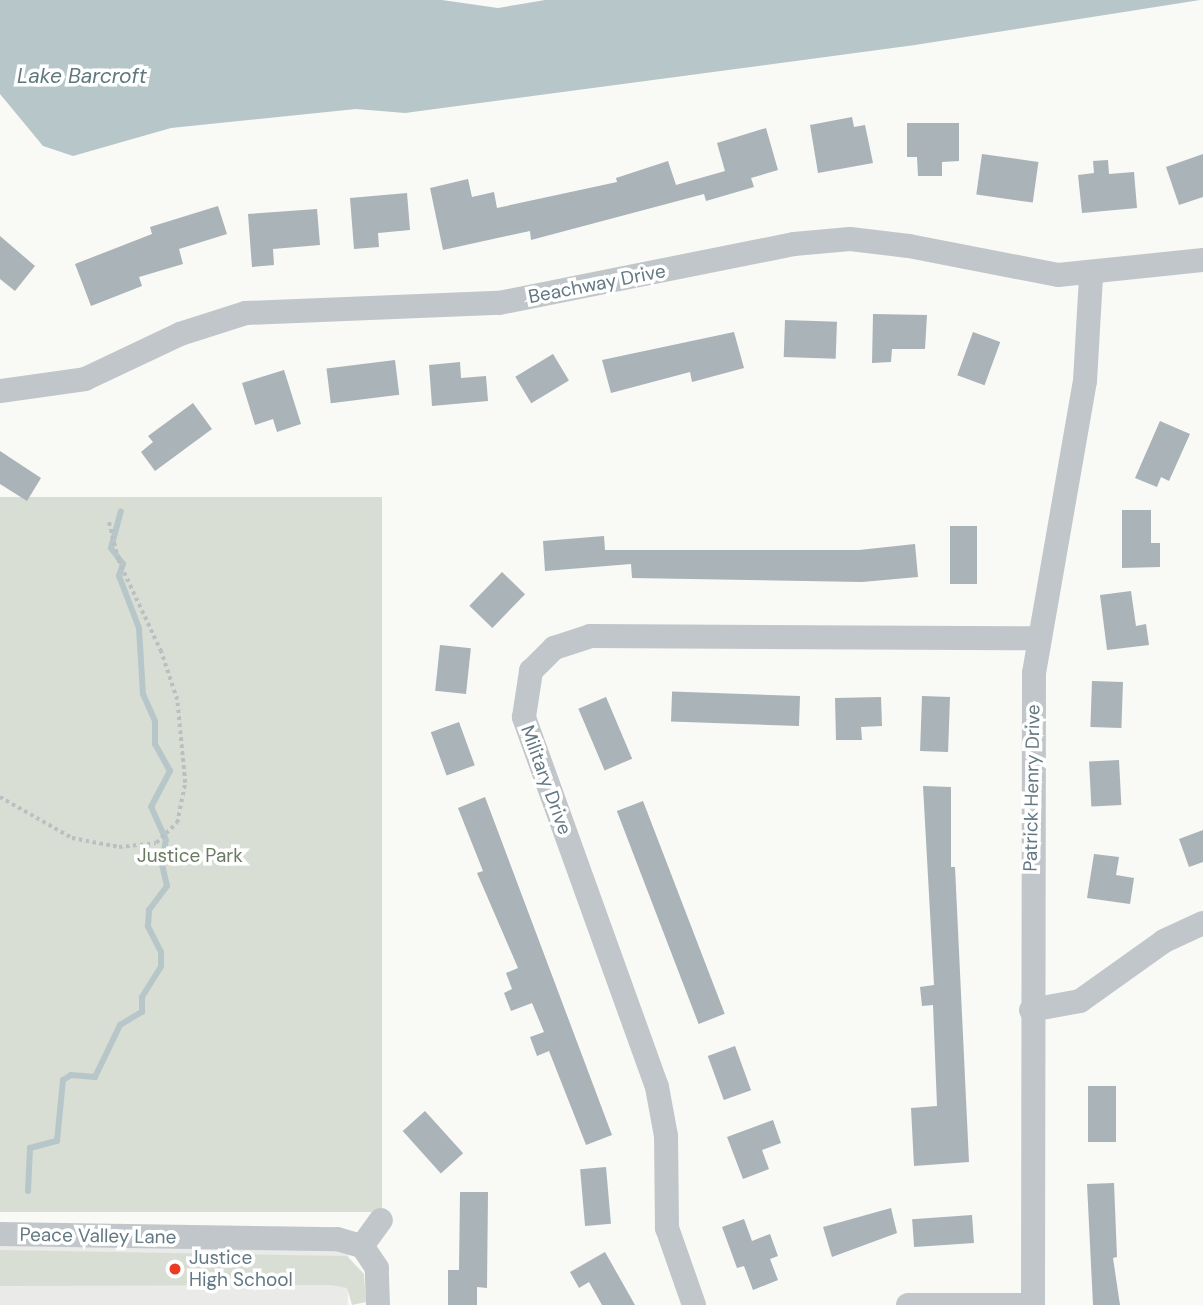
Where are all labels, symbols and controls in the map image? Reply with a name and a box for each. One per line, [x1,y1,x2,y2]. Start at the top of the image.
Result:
water label: Lake Barcroft [17,63,147,89]
street label: Beachway Drive [527,260,667,308]
street label: Patrick Henry Drive [1019,704,1045,872]
street label: Military Drive [516,722,576,838]
park label: Justice Park [137,845,243,867]
street label: Peace Valley Lane [19,1223,177,1249]
place label: Justice High School [189,1247,293,1291]
marker: Justice High School [167,1261,183,1277]

